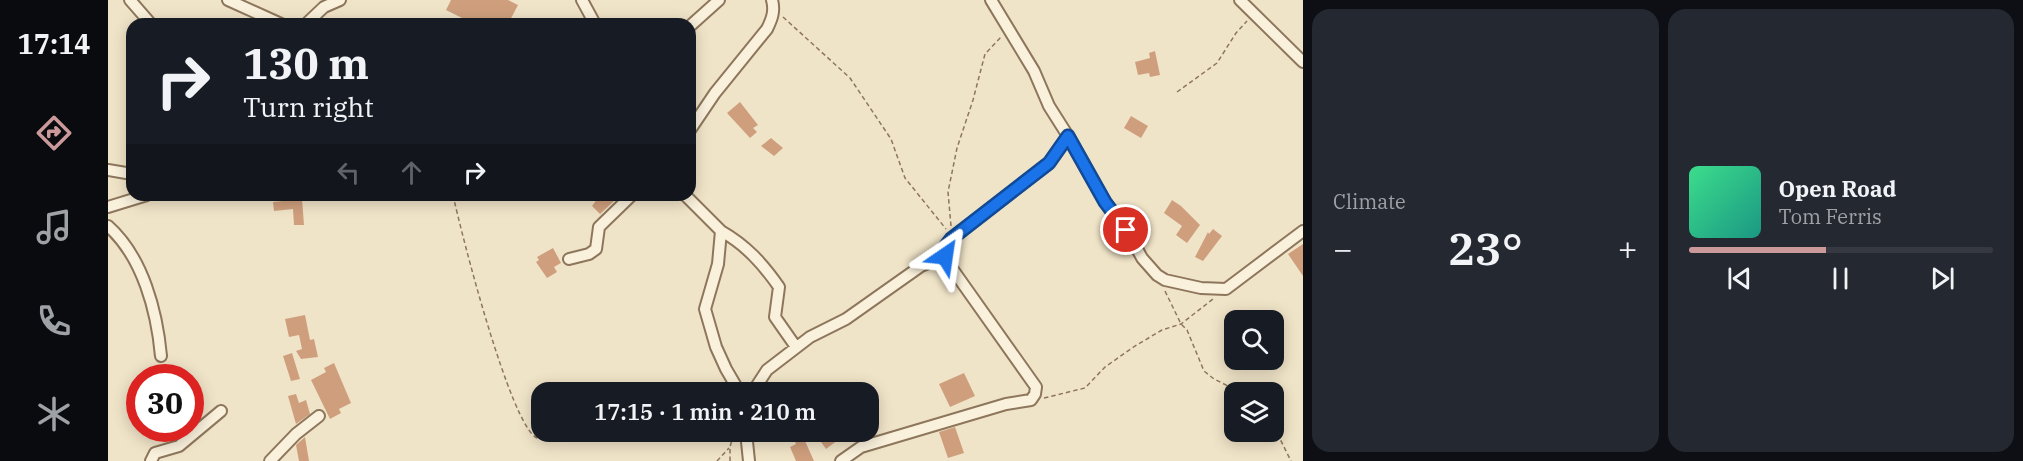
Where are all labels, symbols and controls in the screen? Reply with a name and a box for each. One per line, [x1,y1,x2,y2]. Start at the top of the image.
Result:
text: 17:14 [18,26,90,61]
text: 130 m [243,36,369,91]
icon: right [144,42,222,120]
text: Turn right [243,89,374,124]
icon: directions [33,112,75,154]
icon: left [332,156,365,189]
icon: ahead [395,156,428,189]
icon: right [458,156,491,189]
text: Open Road [1779,174,1897,203]
text: Climate [1333,188,1406,215]
text: Tom Ferris [1779,203,1882,230]
pin [1100,204,1151,255]
icon: music [33,206,75,248]
icon: arrive [1109,213,1142,246]
text: 23° [1448,219,1523,277]
position arrow [913,224,977,288]
text: − [1333,227,1353,270]
text: + [1618,227,1638,270]
icon: previous [1723,262,1756,295]
icon: pause [1824,262,1857,295]
icon: next [1926,262,1959,295]
icon: phone [33,300,75,342]
map controls [1224,310,1284,442]
button: search [1224,310,1284,370]
speed limit sign: 30 [126,364,204,442]
button: layers [1224,382,1284,442]
icon: climate [33,393,75,435]
text: 17:15 · 1 min · 210 m [594,397,816,426]

